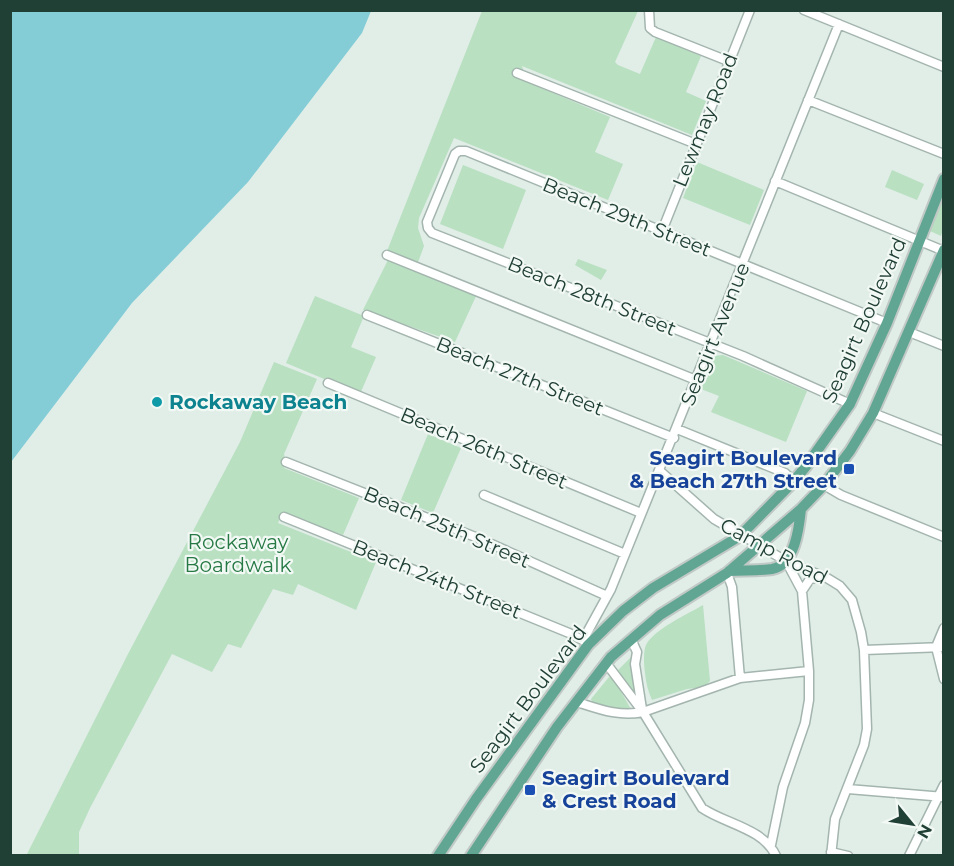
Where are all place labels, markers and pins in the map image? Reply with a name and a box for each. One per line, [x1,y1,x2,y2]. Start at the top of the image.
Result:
place label: Rockaway Beach [169,390,347,414]
marker: Rockaway Beach [150,395,164,409]
place label: Seagirt Boulevard & Beach 27th Street [629,446,837,493]
marker: Seagirt Boulevard & Beach 27th Street [842,462,856,476]
place label: Seagirt Boulevard & Crest Road [542,766,730,813]
marker: Seagirt Boulevard & Crest Road [523,783,537,797]

